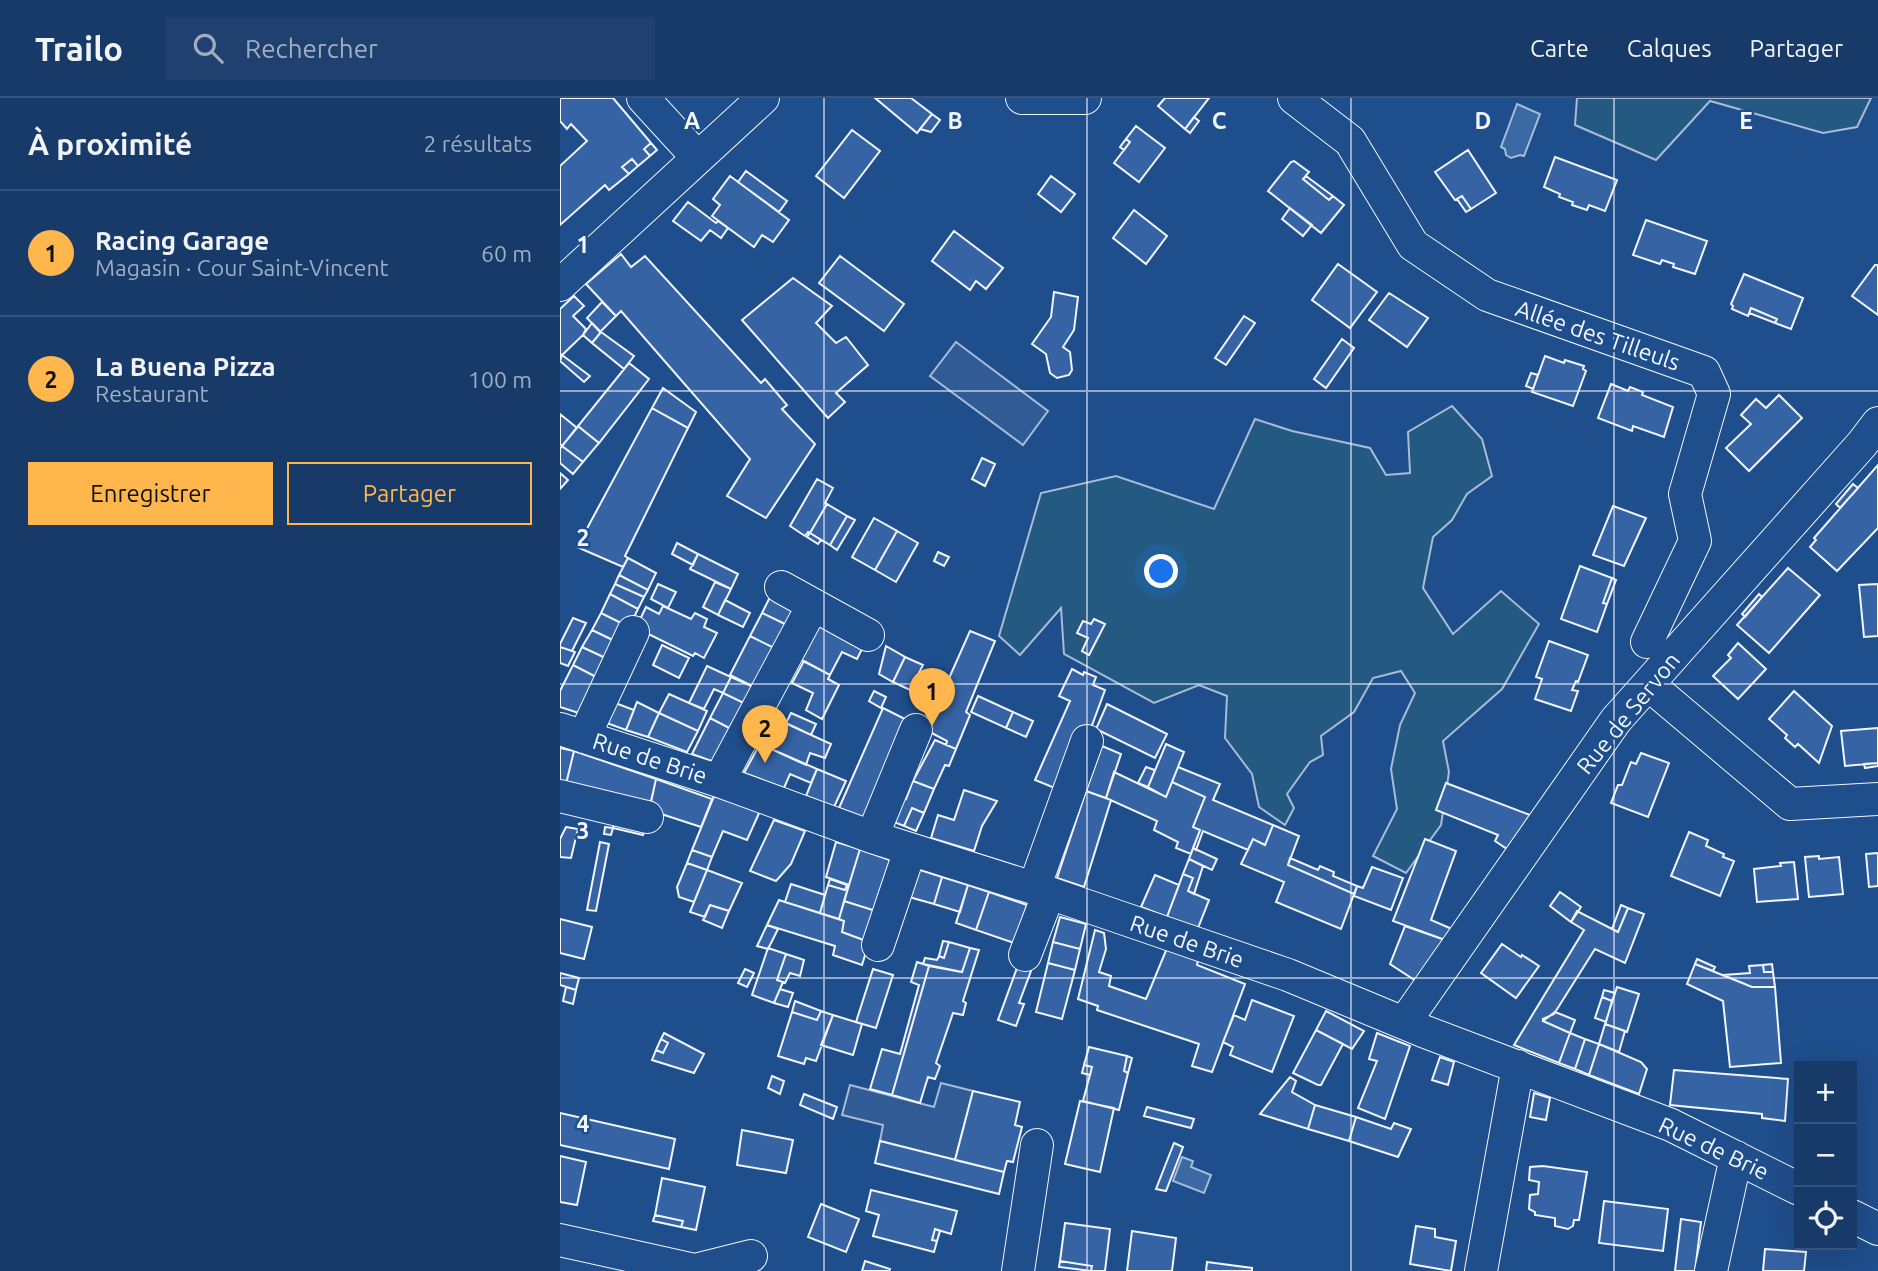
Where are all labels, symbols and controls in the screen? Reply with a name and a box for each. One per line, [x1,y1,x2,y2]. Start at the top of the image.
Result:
search box [165,17,655,80]
icon: search [189,29,227,67]
text: Trailo [35,30,123,67]
text: Rechercher [245,34,378,63]
text: Carte [1530,35,1589,62]
text: Calques [1627,35,1712,62]
text: Partager [1750,35,1843,62]
text: A [684,108,700,133]
text: B [947,108,963,133]
text: C [1212,108,1227,133]
text: D [1475,108,1491,133]
text: E [1739,108,1753,133]
text: À proximité [28,127,192,161]
text: 2 résultats [423,131,532,156]
text: Racing Garage [95,226,269,255]
text: 1 [577,232,589,257]
text: 1 [45,241,57,266]
text: 60 m [481,241,532,266]
text: Magasin · Cour Saint-Vincent [95,255,389,280]
street label: Allée des Tilleuls [1513,295,1683,375]
text: La Buena Pizza [95,352,276,381]
text: 2 [45,367,57,392]
text: 100 m [468,367,532,392]
text: Restaurant [95,381,209,406]
button: Enregistrer [28,462,273,525]
button: Partager [287,462,532,525]
text: 2 [577,525,589,550]
your location [1144,554,1178,588]
street label: Rue de Servon [1572,647,1684,779]
pin: 1 [909,668,955,726]
pin: 2 [742,705,788,763]
street label: Rue de Brie [590,728,710,788]
text: 3 [577,818,589,843]
street label: Rue de Brie [1127,910,1247,972]
map controls [1794,1061,1857,1250]
button: + [1794,1061,1857,1124]
text: 4 [577,1111,590,1136]
street label: Rue de Brie [1655,1112,1773,1184]
button: − [1794,1124,1857,1187]
button: locate [1794,1187,1857,1250]

